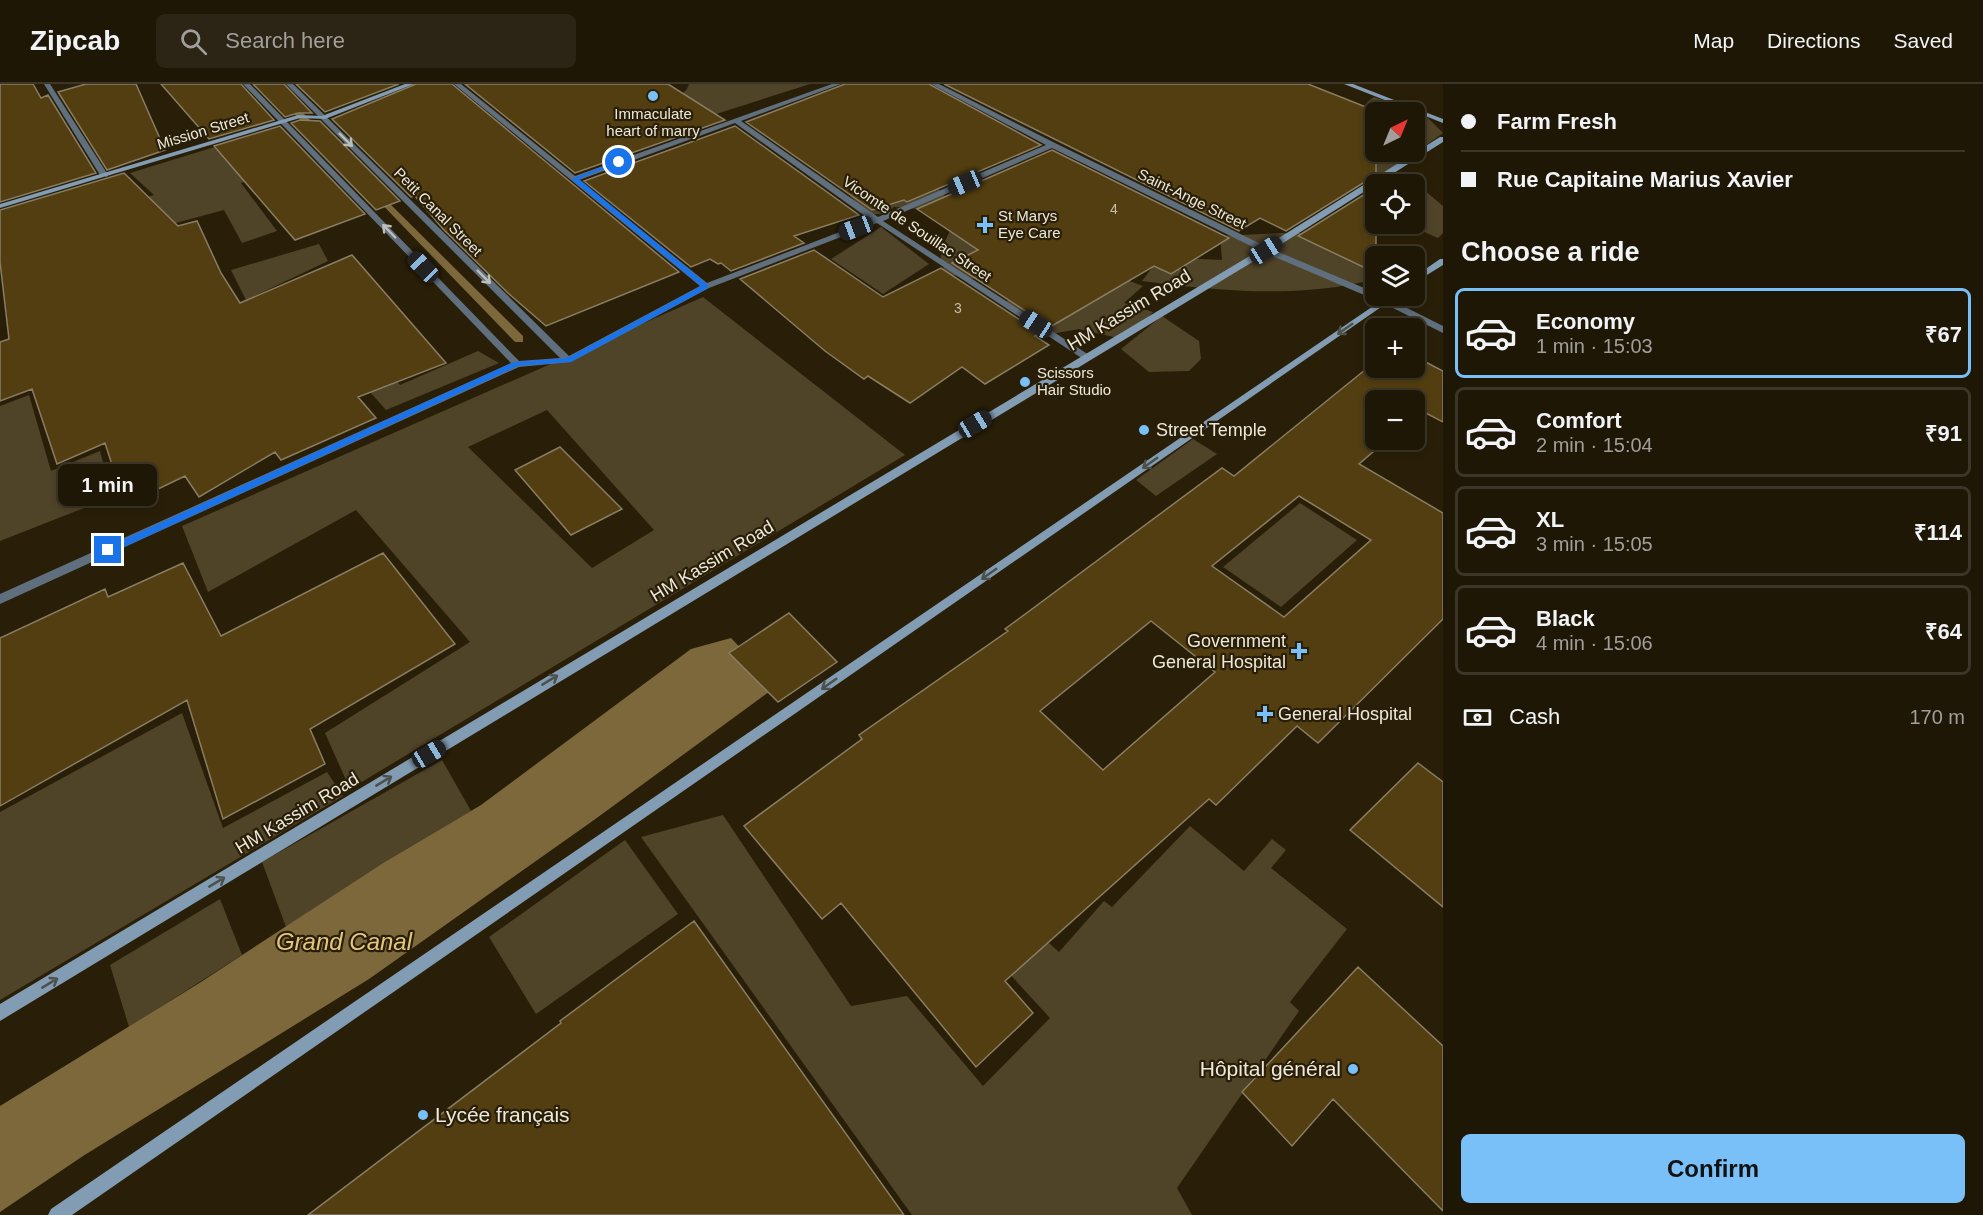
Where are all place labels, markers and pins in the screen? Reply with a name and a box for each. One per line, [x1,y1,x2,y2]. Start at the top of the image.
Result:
marker: Immaculate heart of marry [646,89,660,103]
place label: Immaculate heart of marry [606,105,700,139]
place label: St Marys Eye Care [998,207,1061,241]
marker: St Marys Eye Care [976,216,994,234]
place label: Scissors Hair Studio [1037,364,1111,398]
marker: Scissors Hair Studio [1018,375,1032,389]
place label: Street Temple [1156,420,1267,440]
marker: Street Temple [1137,423,1151,437]
place label: Government General Hospital [1152,631,1286,672]
marker: Government General Hospital [1290,642,1308,660]
place label: General Hospital [1278,704,1412,724]
marker: General Hospital [1256,705,1274,723]
place label: Hôpital général [1200,1057,1341,1080]
marker: Hôpital général [1346,1062,1360,1076]
place label: Lycée français [435,1103,570,1126]
marker: Lycée français [416,1108,430,1122]

